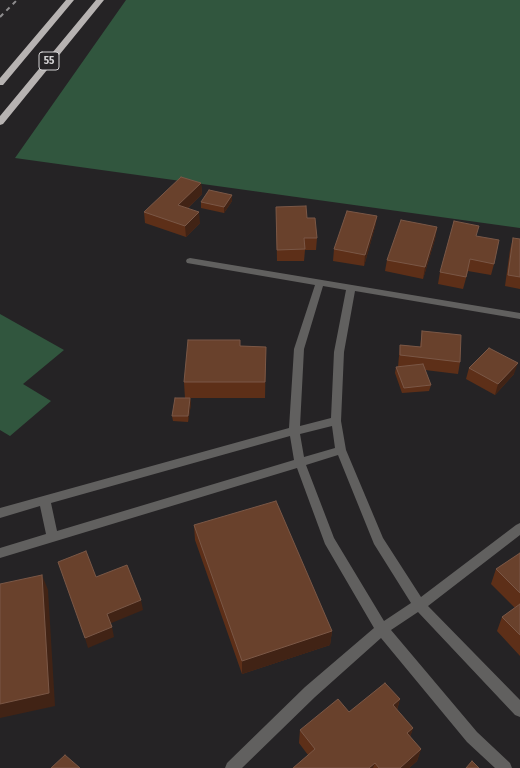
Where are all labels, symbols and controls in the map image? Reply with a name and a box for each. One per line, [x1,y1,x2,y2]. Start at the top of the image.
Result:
road number: 55 [39,52,59,70]

